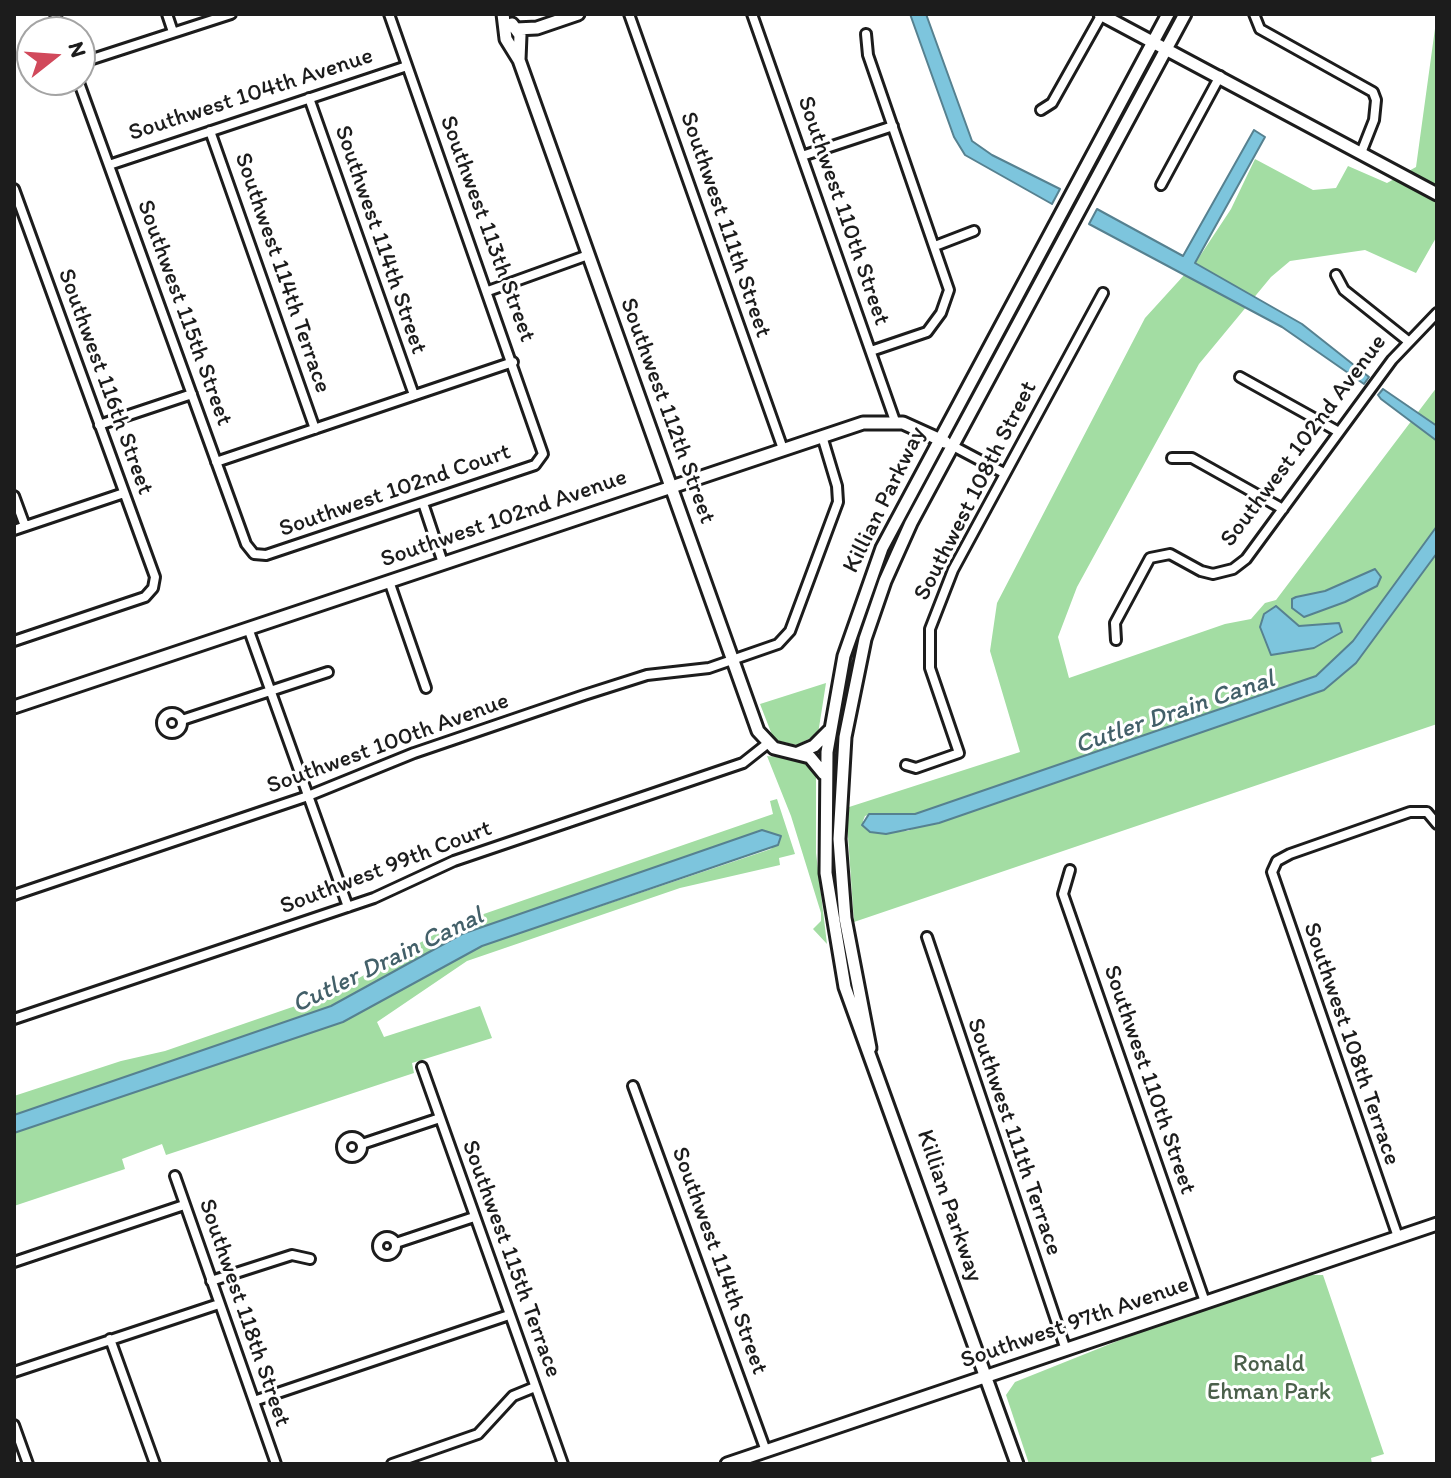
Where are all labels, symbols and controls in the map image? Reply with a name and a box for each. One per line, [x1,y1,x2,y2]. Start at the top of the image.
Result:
north arrow [16,16,96,96]
text: N [62,38,93,60]
street label: Southwest 104th Avenue [125,42,377,148]
street label: Southwest 110th Street [790,93,896,329]
street label: Southwest 111th Street [673,108,777,342]
street label: Southwest 113th Street [433,112,541,346]
street label: Southwest 114th Street [327,122,433,358]
street label: Southwest 114th Terrace [227,149,337,397]
street label: Southwest 115th Street [130,196,238,430]
street label: Southwest 116th Street [51,265,159,499]
street label: Southwest 112th Street [613,294,721,528]
street label: Southwest 102nd Avenue [1215,329,1393,553]
street label: Southwest 108th Street [908,377,1044,605]
street label: Killian Parkway [837,422,933,578]
street label: Southwest 102nd Court [276,438,514,544]
street label: Southwest 102nd Avenue [377,463,631,575]
water label: Cutler Drain Canal [1071,664,1279,762]
street label: Southwest 100th Avenue [263,687,513,801]
street label: Southwest 99th Court [276,814,496,922]
water label: Cutler Drain Canal [287,901,489,1021]
street label: Southwest 108th Terrace [1296,919,1406,1169]
street label: Southwest 110th Street [1096,962,1202,1198]
street label: Southwest 111th Terrace [960,1015,1068,1259]
street label: Killian Parkway [909,1126,989,1286]
street label: Southwest 115th Terrace [455,1136,567,1382]
street label: Southwest 114th Street [664,1143,774,1379]
street label: Southwest 118th Street [192,1195,296,1431]
street label: Southwest 97th Avenue [957,1270,1193,1376]
park label: Ronald Ehman Park [1207,1351,1331,1407]

